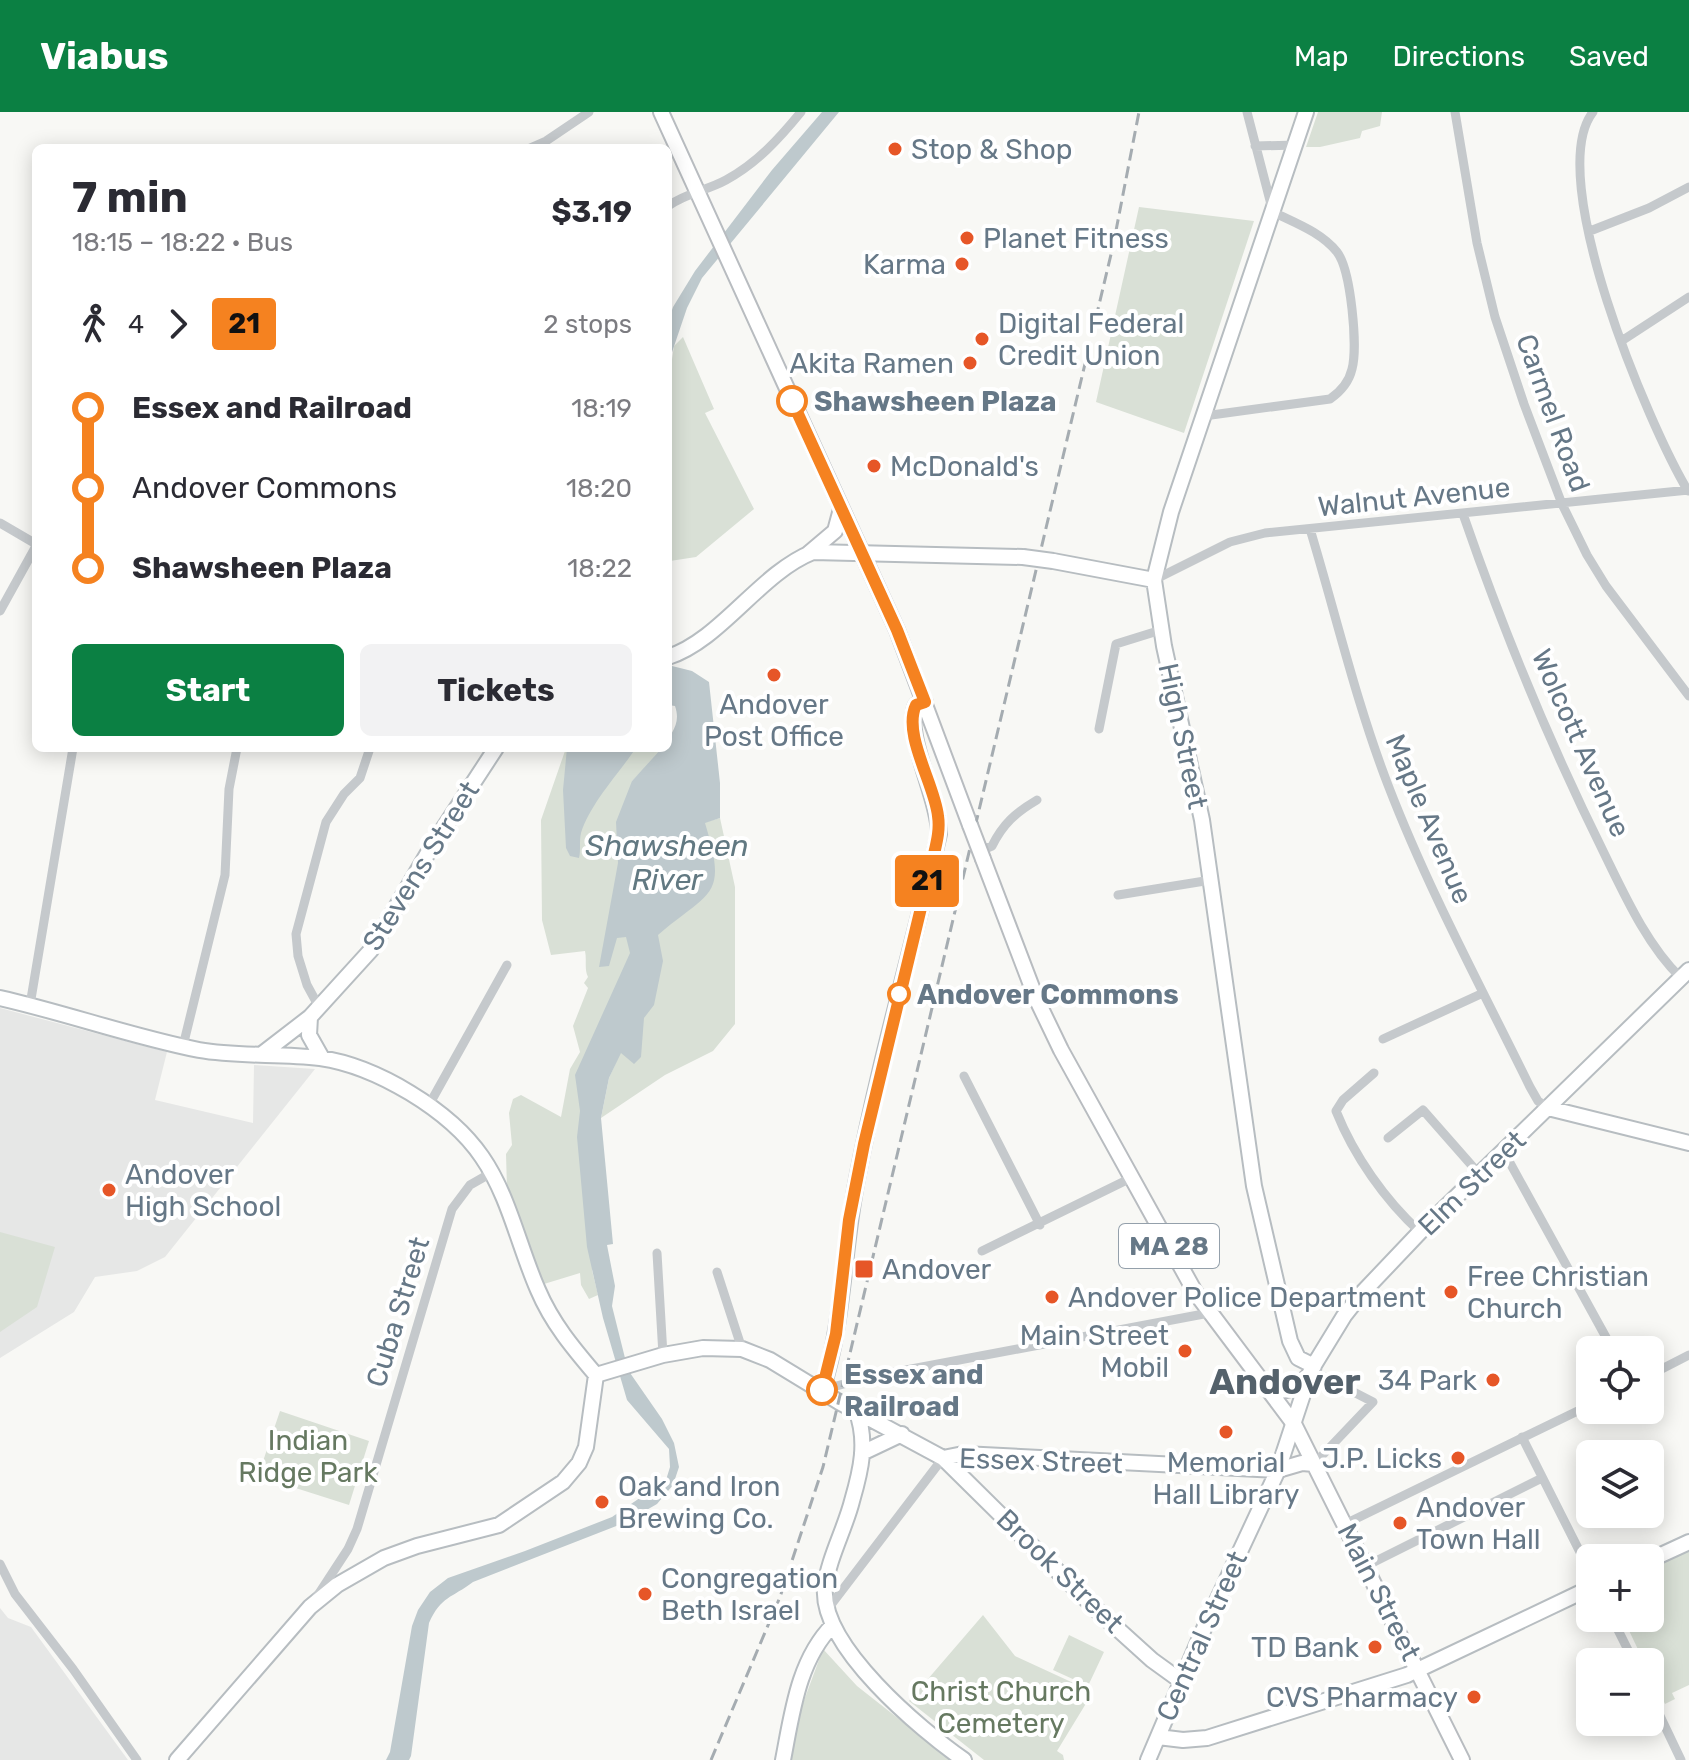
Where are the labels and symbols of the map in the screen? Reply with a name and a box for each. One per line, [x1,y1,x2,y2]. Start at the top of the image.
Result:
place label: Stop & Shop [911,133,1073,166]
marker: Stop & Shop [886,140,904,158]
place label: Planet Fitness [983,222,1169,255]
marker: Planet Fitness [958,229,976,247]
place label: Karma [863,248,946,281]
marker: Karma [953,255,971,273]
place label: Digital Federal Credit Union [998,307,1184,372]
marker: Digital Federal Credit Union [973,330,991,348]
street label: Carmel Road [1509,330,1597,496]
place label: Akita Ramen [789,347,954,380]
marker: Akita Ramen [961,354,979,372]
place label: Shawsheen Plaza [814,385,1057,418]
marker: Shawsheen Plaza [777,386,807,416]
place label: McDonald's [890,450,1039,483]
marker: McDonald's [865,457,883,475]
street label: Walnut Avenue [1316,471,1512,523]
street label: Wolcott Avenue [1525,644,1637,842]
street label: High Street [1151,660,1215,812]
marker: Andover Post Office [765,666,783,684]
place label: Andover Post Office [704,688,844,753]
street label: Maple Avenue [1378,729,1480,909]
street label: Stevens Street [356,775,486,957]
water label: Shawsheen River [585,828,749,898]
line badge: 21 [891,855,963,907]
place label: Andover Commons [917,978,1179,1011]
marker: Andover Commons [888,983,910,1005]
street label: Elm Street [1411,1124,1533,1242]
place label: Andover High School [125,1158,281,1223]
marker: Andover High School [100,1181,118,1199]
road number: MA 28 [1119,1224,1219,1268]
street label: Cuba Street [359,1233,437,1391]
place label: Andover [882,1253,992,1286]
marker: Andover [853,1258,875,1280]
place label: Free Christian Church [1467,1260,1649,1325]
place label: Andover Police Department [1068,1281,1426,1314]
marker: Free Christian Church [1442,1283,1460,1301]
marker: Andover Police Department [1043,1288,1061,1306]
place label: Main Street Mobil [1020,1319,1169,1384]
marker: Main Street Mobil [1176,1342,1194,1360]
place label: Essex and Railroad [844,1358,984,1423]
district label: Andover [1209,1360,1361,1403]
place label: 34 Park [1378,1364,1478,1397]
marker: 34 Park [1484,1371,1502,1389]
marker: Essex and Railroad [807,1375,837,1405]
marker: Memorial Hall Library [1217,1423,1235,1441]
park label: Indian Ridge Park [238,1424,378,1489]
street label: Essex Street [959,1442,1123,1480]
place label: J.P. Licks [1322,1442,1442,1475]
place label: Memorial Hall Library [1152,1446,1300,1511]
marker: J.P. Licks [1449,1449,1467,1467]
place label: Oak and Iron Brewing Co. [618,1470,780,1535]
place label: Andover Town Hall [1416,1491,1541,1556]
marker: Oak and Iron Brewing Co. [593,1493,611,1511]
street label: Brook Street [990,1502,1130,1640]
marker: Andover Town Hall [1391,1514,1409,1532]
street label: Main Street [1330,1518,1428,1666]
street label: Central Street [1150,1546,1254,1726]
place label: Congregation Beth Israel [661,1562,838,1627]
marker: Congregation Beth Israel [636,1585,654,1603]
place label: TD Bank [1251,1631,1360,1664]
marker: TD Bank [1366,1638,1384,1656]
park label: Christ Church Cemetery [911,1675,1091,1740]
place label: CVS Pharmacy [1266,1681,1458,1714]
marker: CVS Pharmacy [1465,1688,1483,1706]

